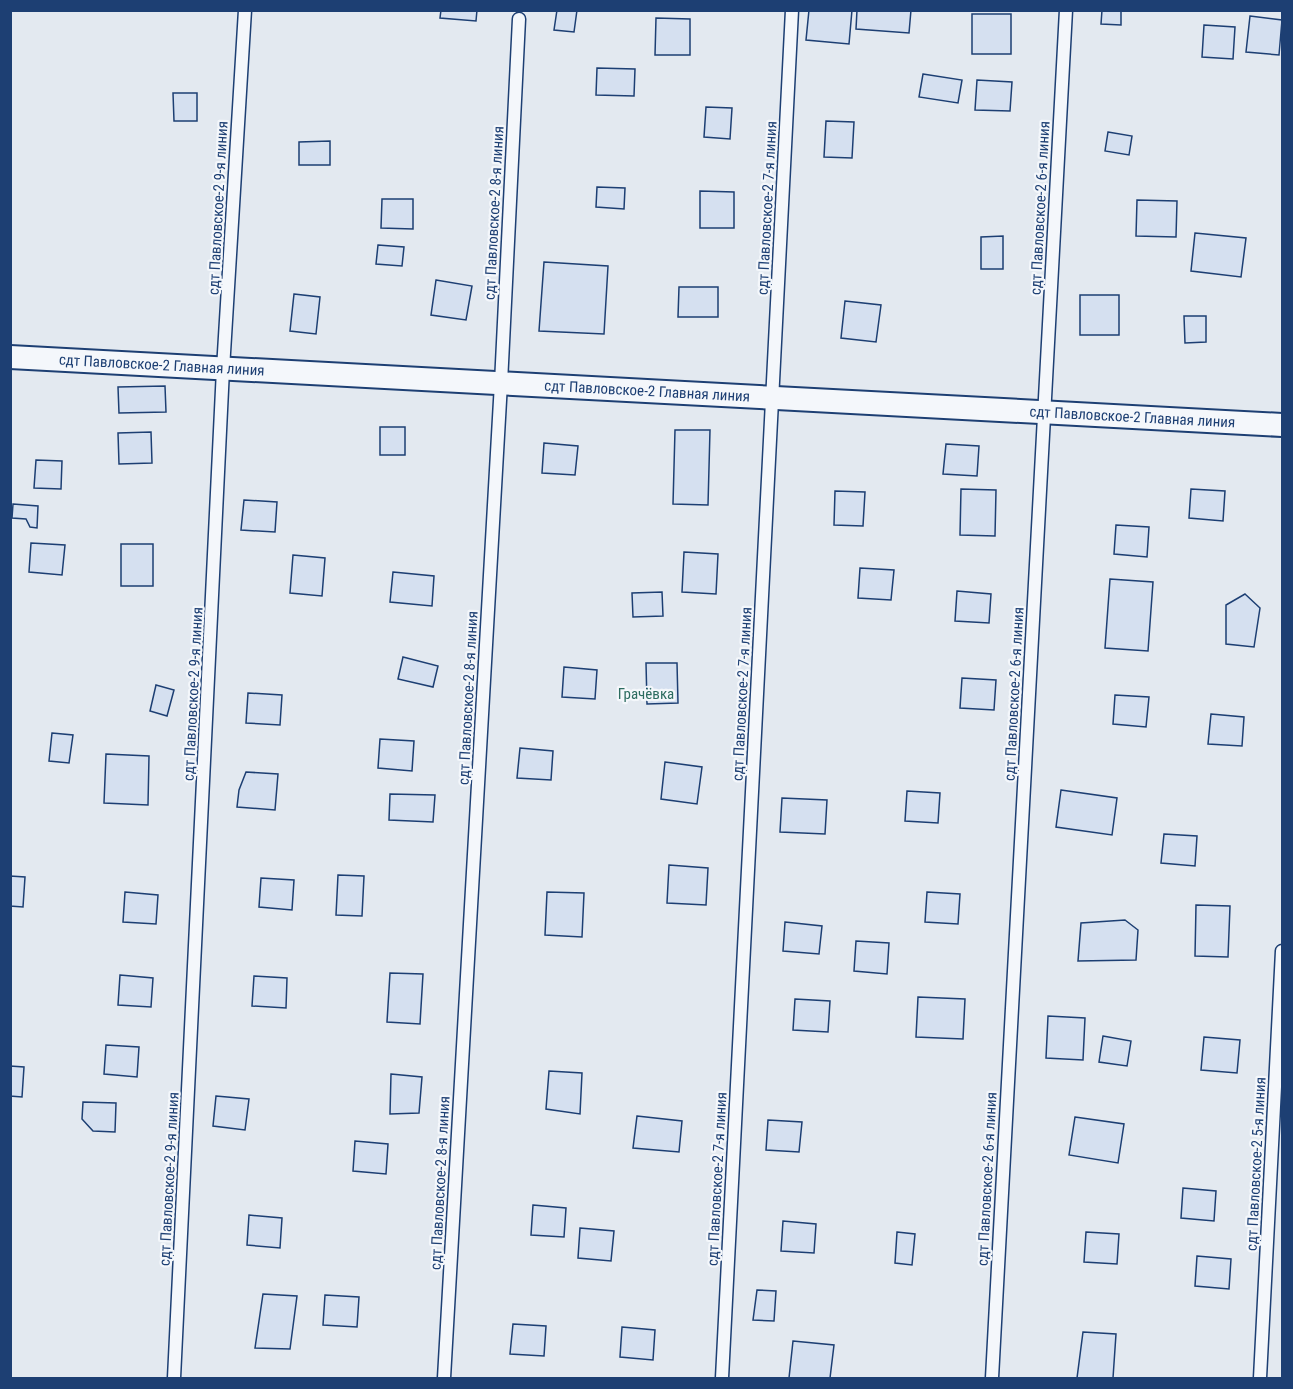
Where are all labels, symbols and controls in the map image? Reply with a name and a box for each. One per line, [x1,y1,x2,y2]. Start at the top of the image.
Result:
street label: сдт Павловское-2 9-я линия [204,121,232,295]
street label: сдт Павловское-2 7-я линия [753,121,781,295]
street label: сдт Павловское-2 6-я линия [1026,121,1054,295]
street label: сдт Павловское-2 8-я линия [480,126,508,300]
street label: сдт Павловское-2 Главная линия [58,351,265,380]
street label: сдт Павловское-2 Главная линия [544,377,750,406]
street label: сдт Павловское-2 Главная линия [1029,403,1236,431]
street label: сдт Павловское-2 9-я линия [179,607,207,781]
street label: сдт Павловское-2 7-я линия [728,607,756,781]
street label: сдт Павловское-2 6-я линия [1000,607,1028,781]
street label: сдт Павловское-2 8-я линия [454,611,482,785]
park label: Грачёвка [618,685,674,703]
street label: сдт Павловское-2 5-я линия [1242,1077,1270,1251]
street label: сдт Павловское-2 9-я линия [155,1092,183,1266]
street label: сдт Павловское-2 7-я линия [703,1092,731,1266]
street label: сдт Павловское-2 6-я линия [973,1092,1001,1266]
street label: сдт Павловское-2 8-я линия [426,1096,454,1270]

